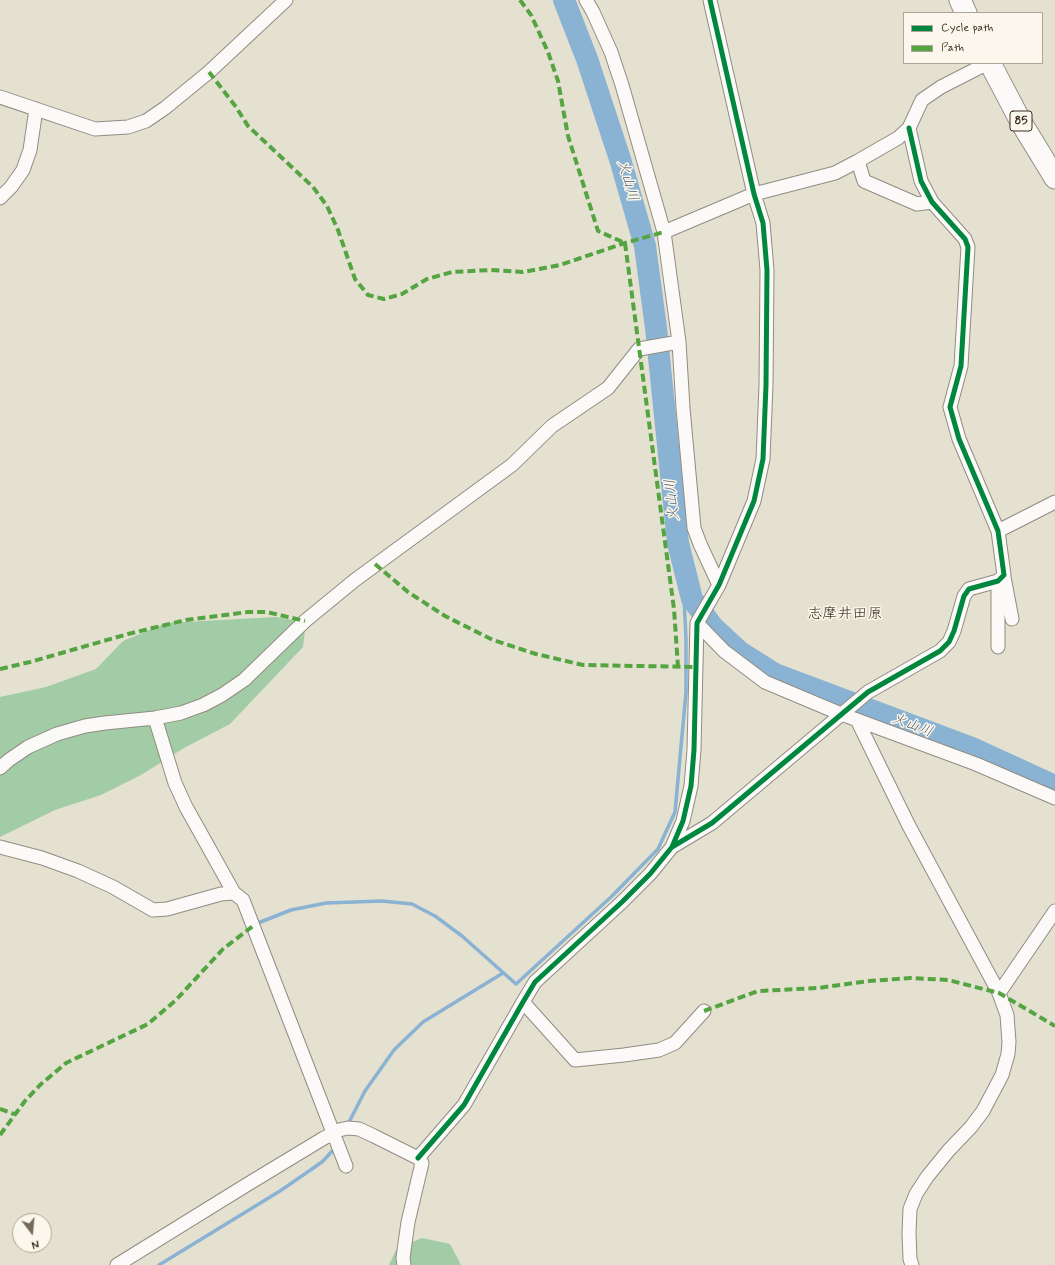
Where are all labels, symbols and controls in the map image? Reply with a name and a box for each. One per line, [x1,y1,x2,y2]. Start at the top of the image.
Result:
legend [903,12,1043,64]
text: Cycle path [941,20,993,36]
text: Path [941,40,964,56]
road number: 85 [1010,111,1032,131]
water label: 火山川 [613,158,641,204]
water label: 火山川 [662,478,684,522]
district label: 志摩井田原 [808,606,882,624]
water label: 火山川 [889,711,935,741]
north arrow [12,1213,52,1253]
text: N [30,1236,40,1251]

